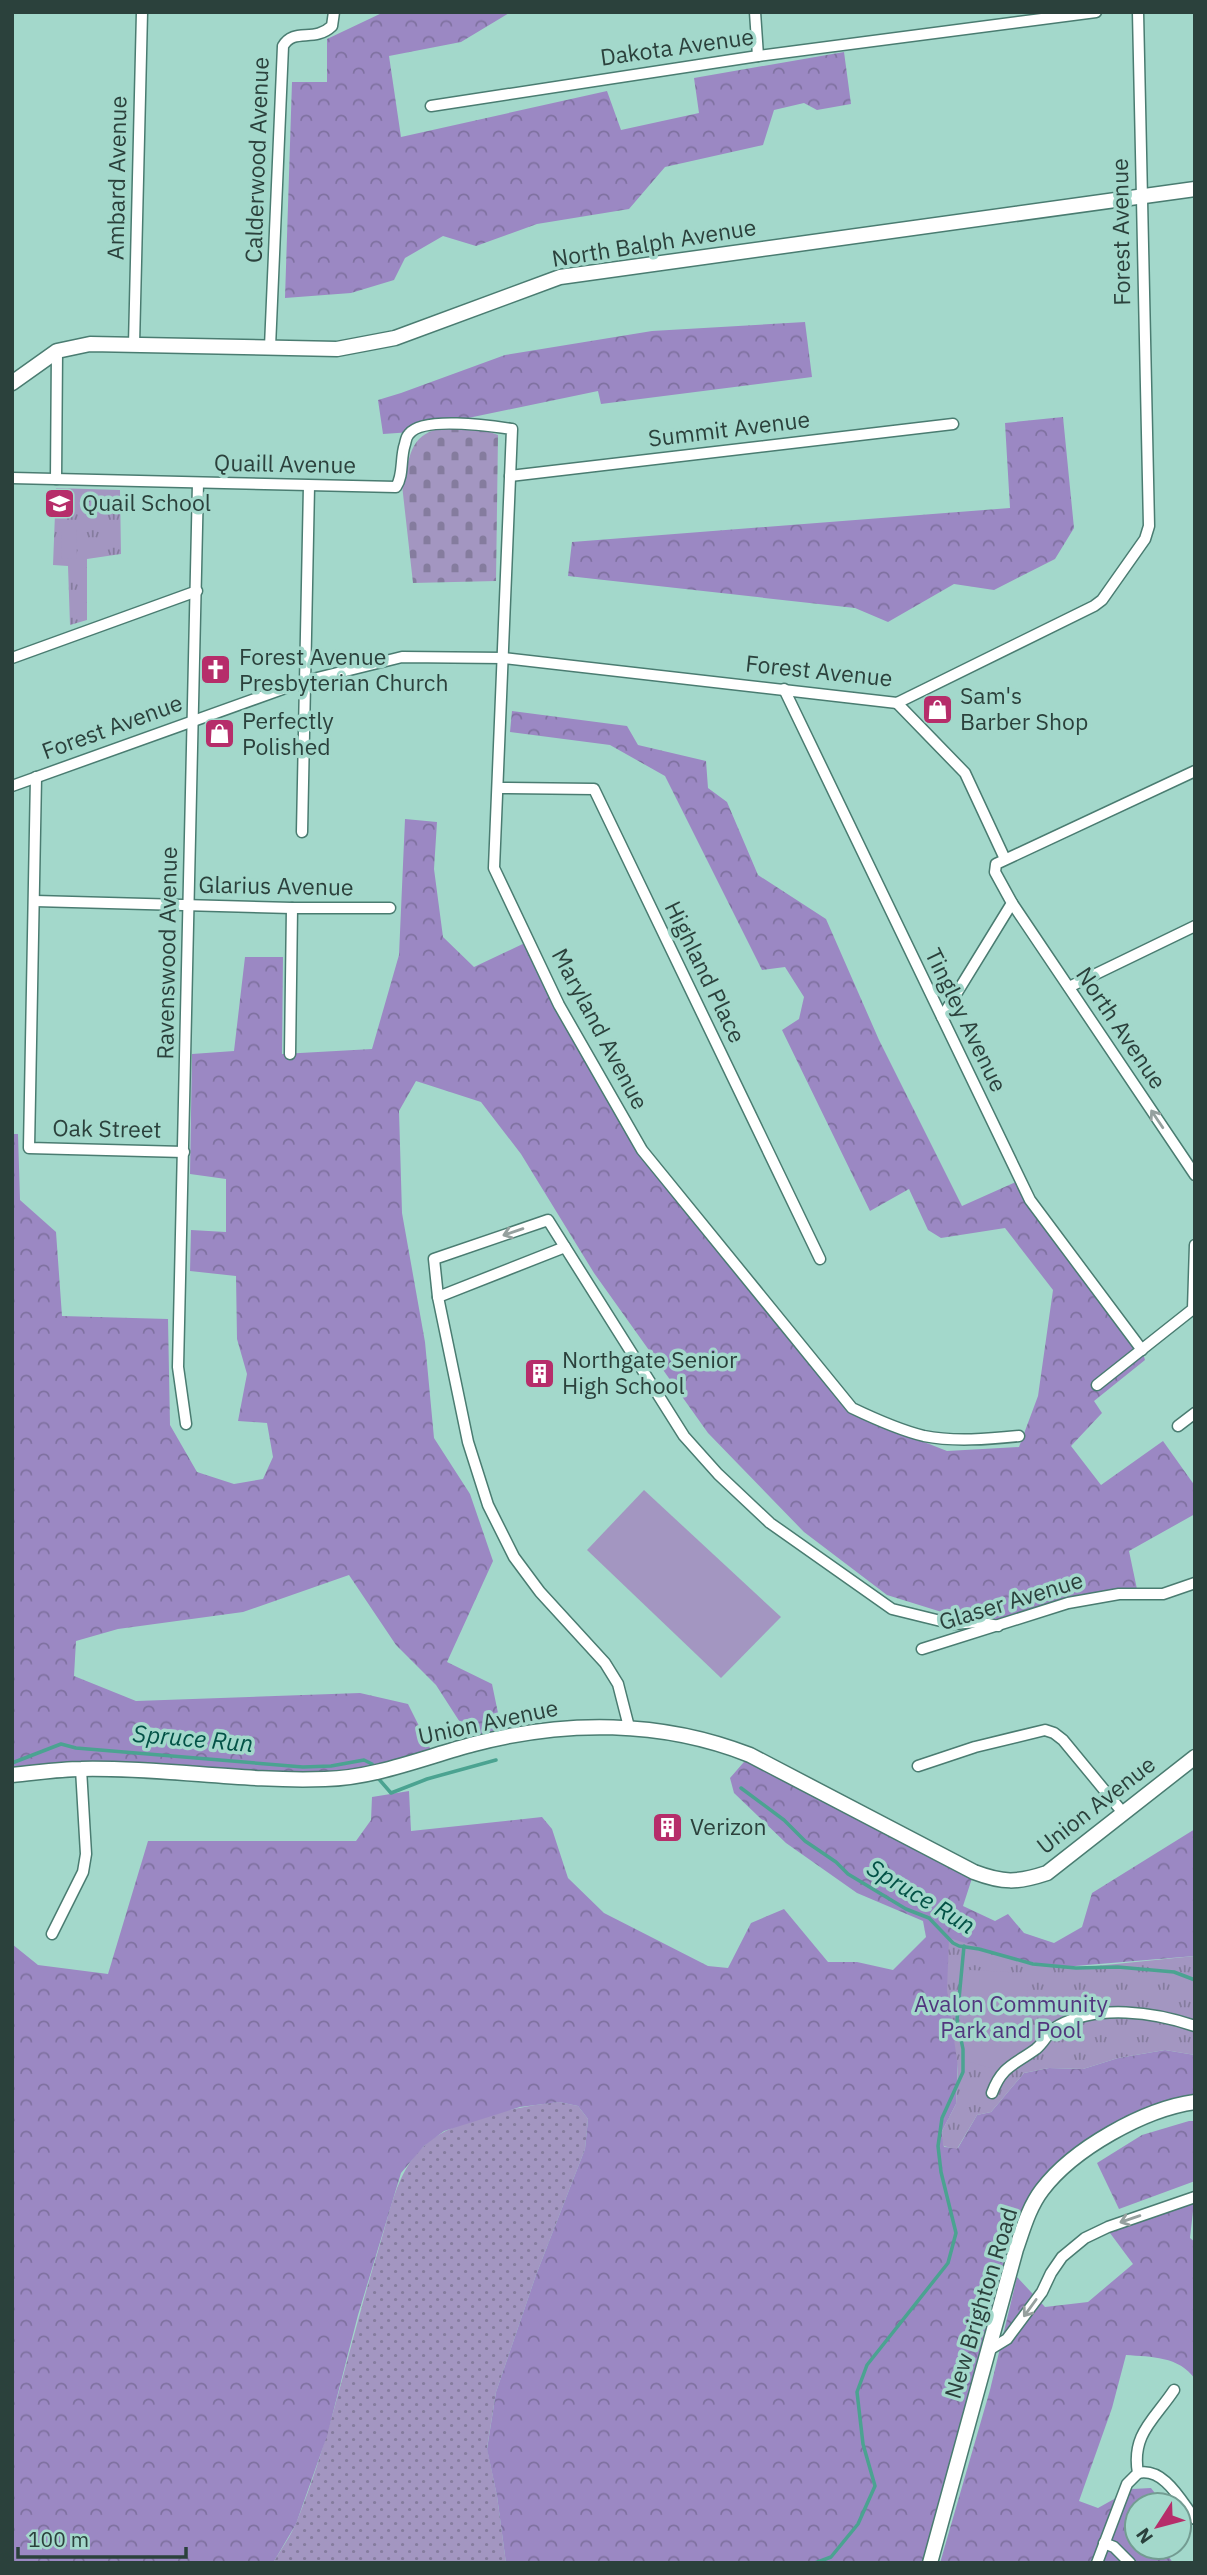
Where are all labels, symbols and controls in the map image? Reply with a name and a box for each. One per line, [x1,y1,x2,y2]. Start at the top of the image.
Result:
street label: Dakota Avenue [598,20,756,72]
street label: Calderwood Avenue [237,56,275,264]
street label: Ambard Avenue [100,96,132,260]
street label: Forest Avenue [1104,158,1136,306]
street label: North Balph Avenue [550,211,758,273]
street label: Summit Avenue [646,403,811,453]
street label: Quaill Avenue [214,447,356,479]
school or university icon: Quail School [42,486,76,520]
place label: Quail School [82,487,211,517]
place label: Forest Avenue Presbyterian Church [239,641,449,697]
street label: Forest Avenue [744,647,894,693]
church icon: Forest Avenue Presbyterian Church [199,653,233,687]
place label: Sam's Barber Shop [960,680,1088,736]
street label: Forest Avenue [37,687,186,765]
shop icon: Sam's Barber Shop [920,692,954,726]
place label: Perfectly Polished [242,705,334,761]
shop icon: Perfectly Polished [202,717,236,751]
street label: Ravenswood Avenue [149,846,183,1060]
street label: Glarius Avenue [198,869,354,901]
street label: Highland Place [659,896,753,1047]
street label: Maryland Avenue [546,943,656,1114]
street label: Tingley Avenue [919,943,1015,1097]
street label: North Avenue [1070,961,1174,1094]
one-way arrow [1150,1110,1164,1129]
street label: Oak Street [52,1112,162,1144]
one-way arrow [503,1227,525,1239]
place label: Northgate Senior High School [562,1344,738,1400]
building icon: Northgate Senior High School [522,1356,556,1390]
street label: Glaser Avenue [935,1564,1086,1636]
street label: Union Avenue [415,1692,561,1751]
water label: Spruce Run [132,1717,255,1759]
street label: Union Avenue [1030,1749,1161,1860]
building icon: Verizon [650,1810,684,1844]
place label: Verizon [690,1811,767,1841]
water label: Spruce Run [861,1851,982,1941]
park label: Avalon Community Park and Pool [914,1988,1109,2044]
street label: New Brighton Road [937,2203,1023,2402]
one-way arrow [1120,2214,1142,2226]
one-way arrow [1023,2298,1037,2317]
north arrow [1123,2491,1193,2561]
scale bar [18,2516,186,2560]
text: N [1130,2523,1158,2549]
text: 100 m [28,2525,89,2553]

